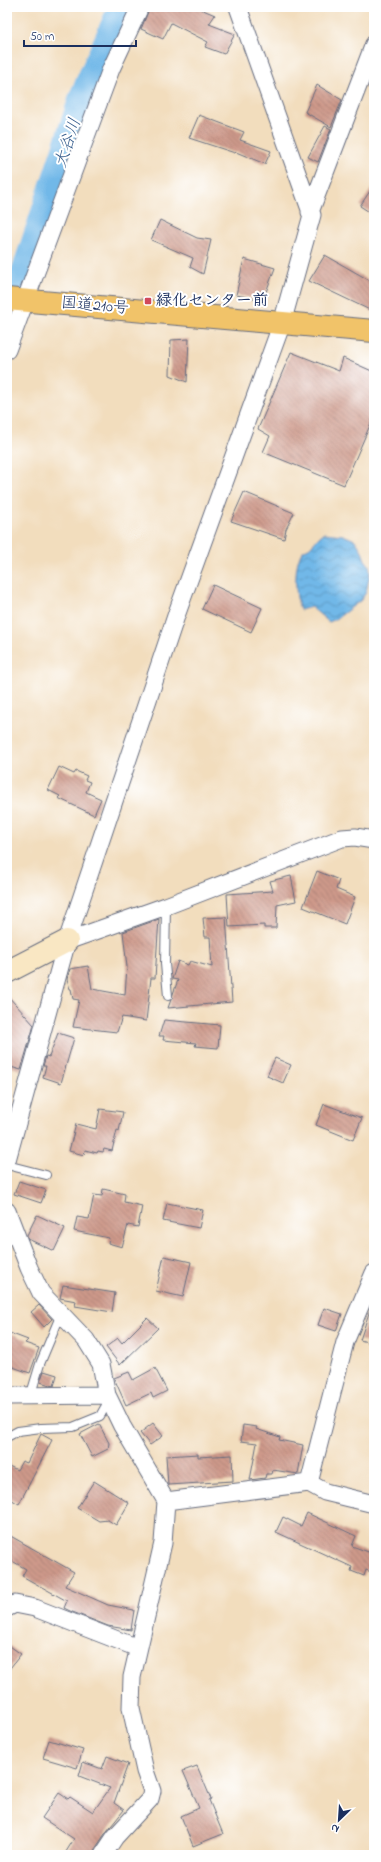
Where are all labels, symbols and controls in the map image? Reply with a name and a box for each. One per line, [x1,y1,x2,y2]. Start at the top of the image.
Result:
scale bar [24,22,136,48]
text: 50 m [30,28,54,46]
water label: 大谷川 [48,115,88,171]
place label: 緑化センター前 [156,289,268,313]
street label: 国道210号 [60,291,130,321]
marker: 緑化センター前 [143,296,153,306]
north arrow [319,1800,359,1840]
text: N [328,1819,342,1837]

